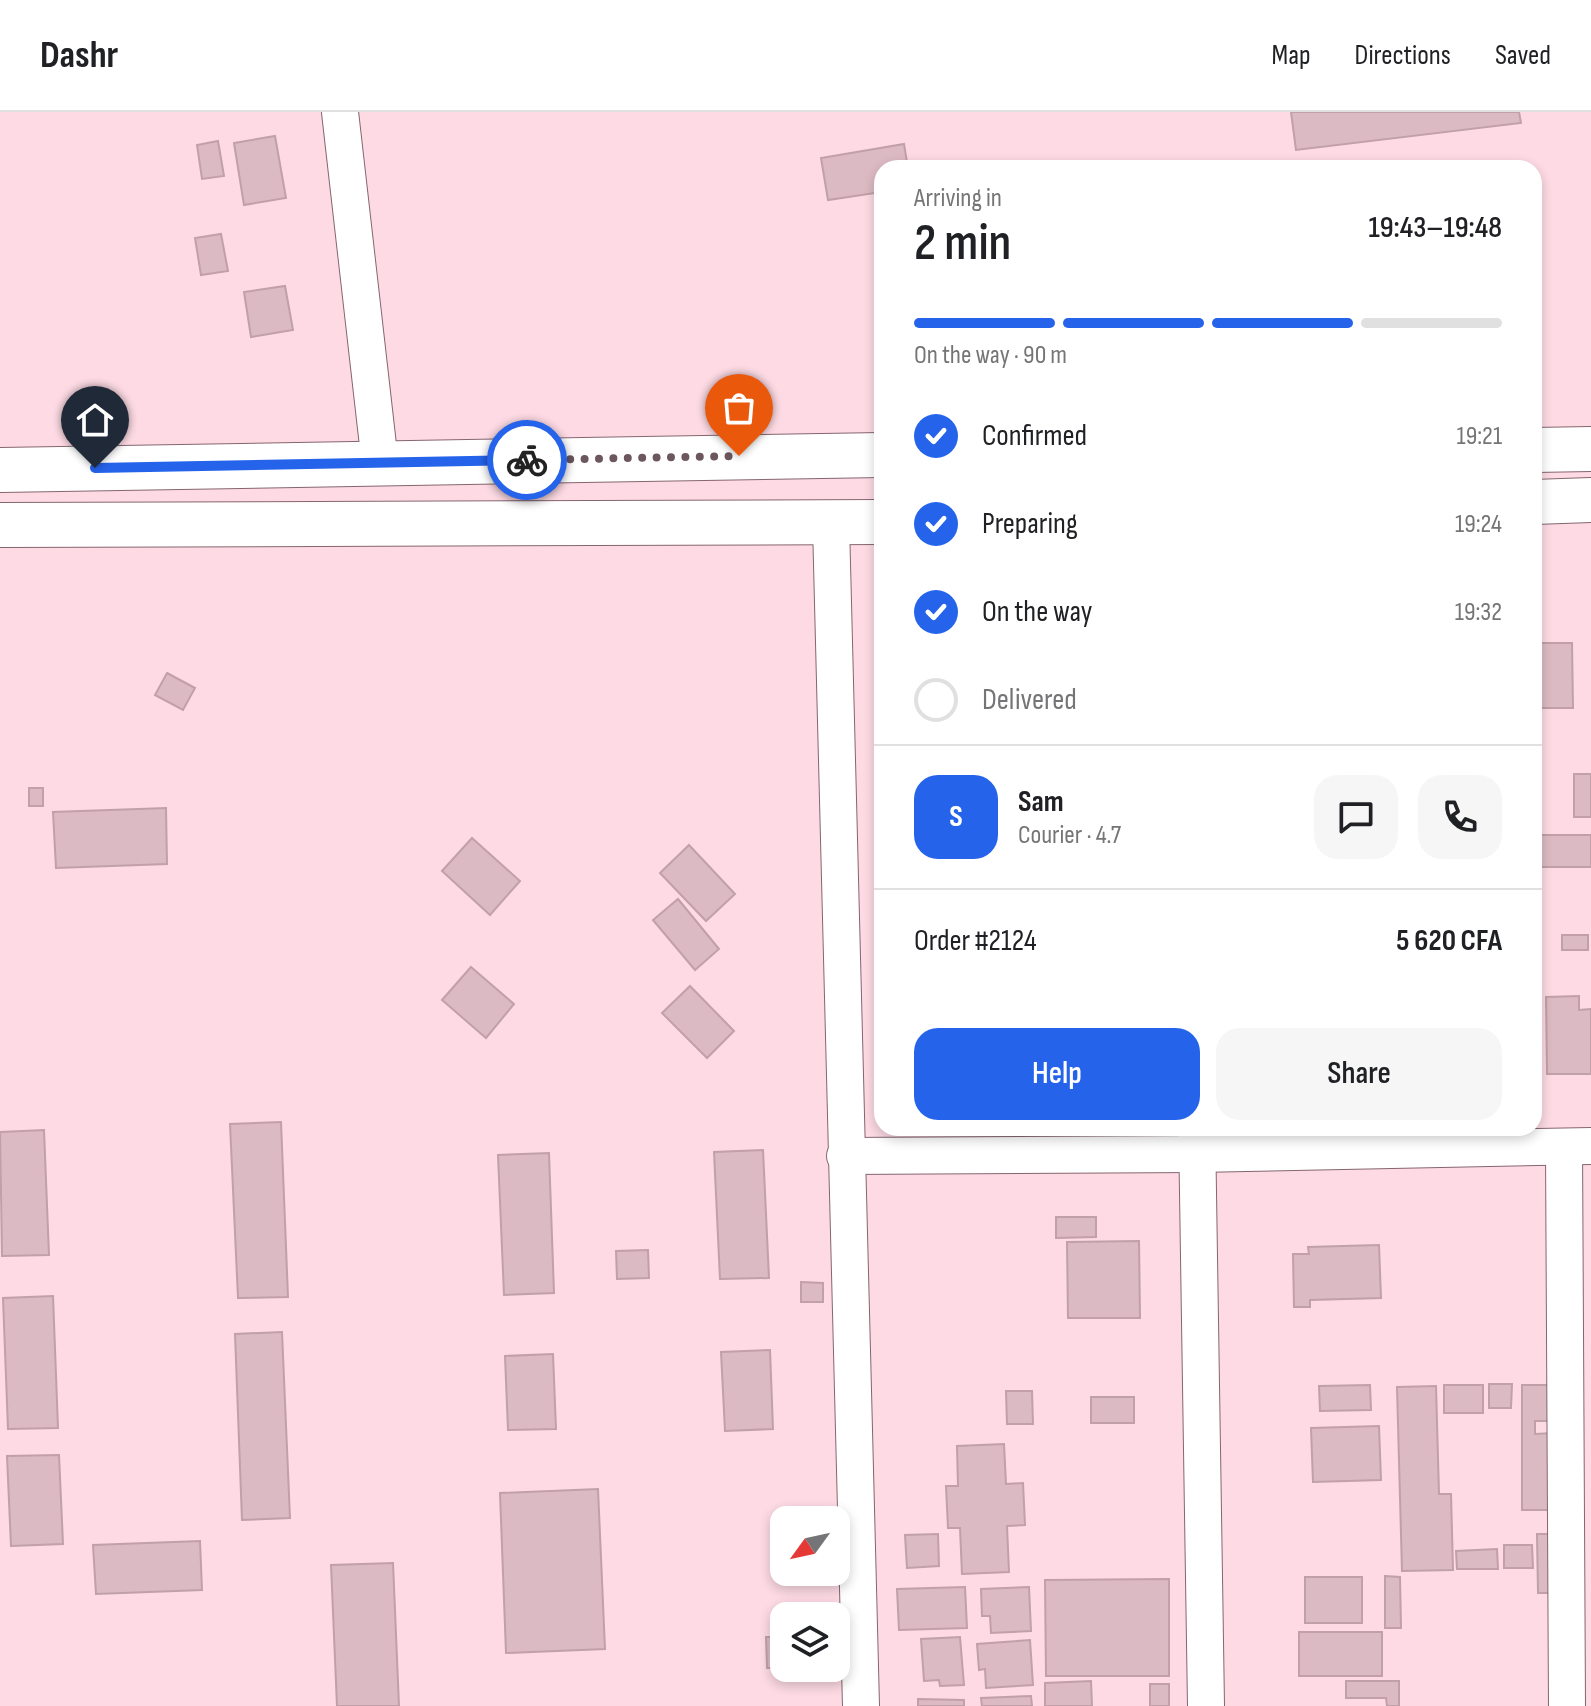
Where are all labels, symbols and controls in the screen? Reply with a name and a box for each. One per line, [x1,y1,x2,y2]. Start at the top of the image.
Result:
text: Dashr [40,33,118,78]
text: Map [1272,39,1311,72]
text: Directions [1355,39,1451,72]
text: Saved [1495,39,1551,72]
text: Arriving in [914,183,1002,214]
text: 19:43–19:48 [1369,210,1502,246]
text: 2 min [914,212,1011,275]
text: On the way · 90 m [914,340,1067,371]
pin [705,374,773,456]
pin [61,386,129,468]
icon: bag [717,386,761,430]
icon: home [73,398,117,442]
icon: check [914,414,958,458]
text: Confirmed [982,418,1087,454]
courier [487,420,567,500]
text: 19:21 [1457,421,1502,452]
icon: bike [505,438,549,482]
icon: check [914,502,958,546]
text: Preparing [982,506,1078,542]
text: 19:24 [1455,509,1502,540]
icon: check [914,590,958,634]
text: On the way [982,594,1092,630]
text: 19:32 [1455,597,1502,628]
text: Delivered [982,682,1077,718]
button: chat [1314,775,1398,859]
button: phone [1418,775,1502,859]
text: Sam [1018,784,1064,820]
text: S [949,799,963,835]
text: Courier · 4.7 [1018,820,1121,851]
text: Order #2124 [914,923,1037,959]
text: 5 620 CFA [1396,923,1502,959]
button: Help [914,1028,1200,1120]
button: Share [1216,1028,1502,1120]
north arrow [770,1506,850,1586]
map controls [770,1506,850,1682]
button: layers [770,1602,850,1682]

